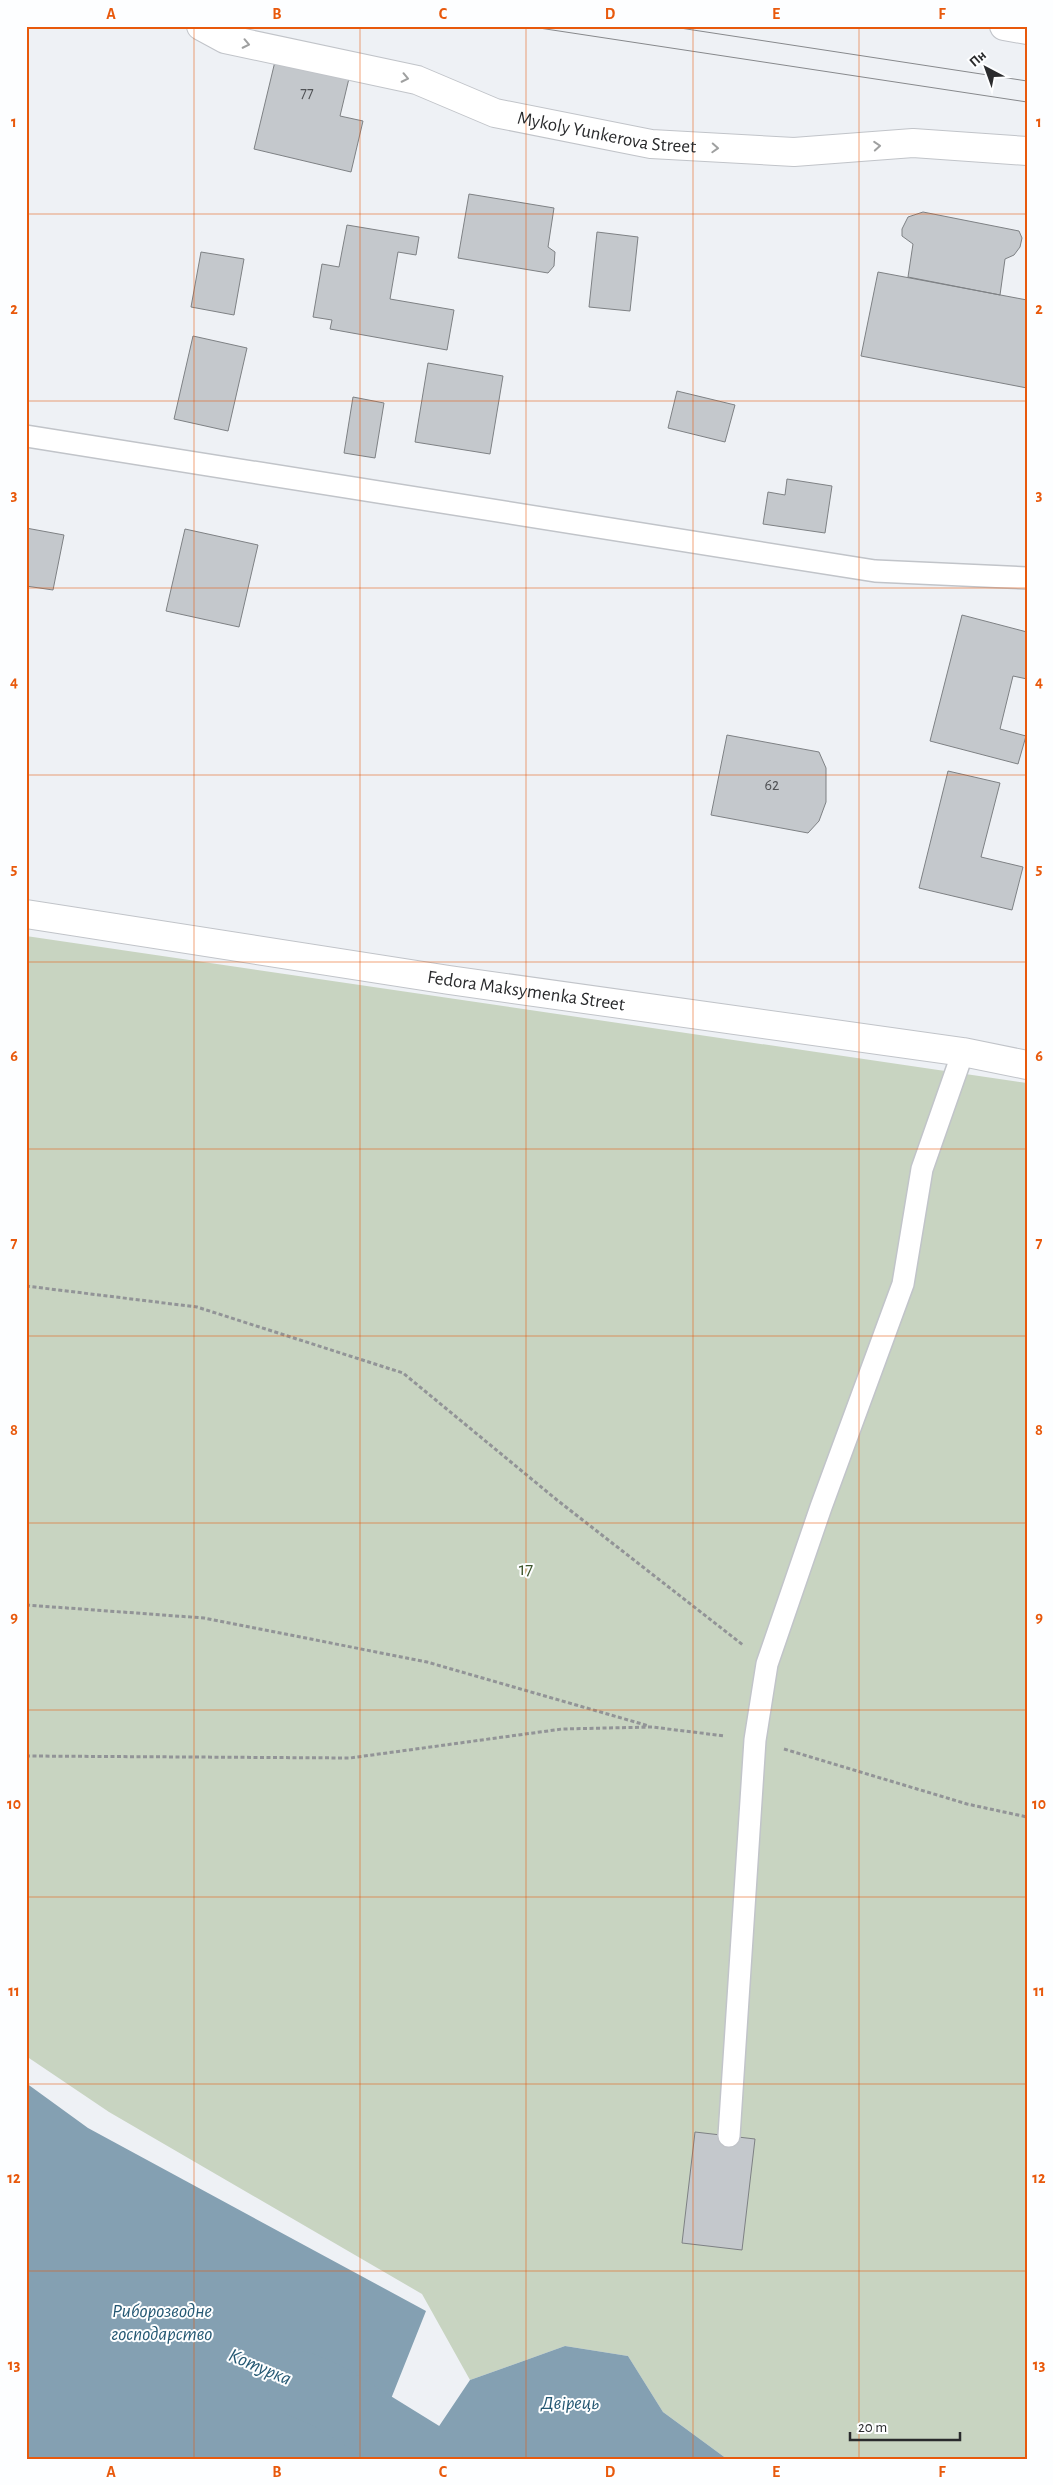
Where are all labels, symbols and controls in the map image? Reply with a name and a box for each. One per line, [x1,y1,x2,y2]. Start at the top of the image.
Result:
text: A [106,6,116,22]
text: B [272,6,282,22]
text: C [439,6,448,22]
text: D [605,6,616,22]
text: E [772,6,780,22]
text: F [938,6,946,22]
one-way arrow [242,38,251,48]
north arrow [960,42,1010,92]
text: Пн [967,48,989,70]
one-way arrow [401,72,409,82]
house number: 77 [300,85,314,101]
street label: Mykoly Yunkerova Street [516,108,697,156]
text: 1 [11,114,17,130]
text: 1 [1036,114,1042,130]
one-way arrow [874,141,882,152]
one-way arrow [711,142,719,153]
text: 2 [10,301,18,317]
text: 2 [1035,301,1043,317]
text: 3 [11,487,18,503]
text: 3 [1036,487,1043,503]
text: 4 [10,674,18,690]
text: 4 [1035,674,1043,690]
house number: 62 [765,777,779,793]
text: 5 [11,861,18,877]
text: 5 [1036,861,1043,877]
street label: Fedora Maksymenka Street [426,967,626,1014]
text: 6 [10,1048,18,1064]
text: 6 [1035,1048,1043,1064]
text: 7 [11,1235,18,1251]
text: 7 [1036,1235,1043,1251]
text: 8 [10,1422,18,1438]
text: 8 [1035,1422,1043,1438]
park label: 17 [519,1560,533,1579]
text: 9 [10,1609,18,1625]
text: 9 [1035,1609,1043,1625]
text: 10 [7,1796,21,1812]
text: 10 [1032,1796,1046,1812]
text: 11 [8,1983,20,1999]
text: 11 [1033,1983,1045,1999]
text: 12 [7,2170,21,2186]
text: 12 [1032,2170,1046,2186]
water label: Риборозводне господарство [112,2301,212,2344]
water label: Котурка [226,2345,294,2389]
text: 13 [8,2357,20,2373]
text: 13 [1033,2357,1045,2373]
water label: Двірець [540,2393,599,2413]
scale bar [850,2410,960,2442]
text: 20 m [858,2420,887,2435]
text: A [106,2464,116,2480]
text: B [272,2464,282,2480]
text: C [439,2464,448,2480]
text: D [605,2464,616,2480]
text: E [772,2464,780,2480]
text: F [938,2464,946,2480]

